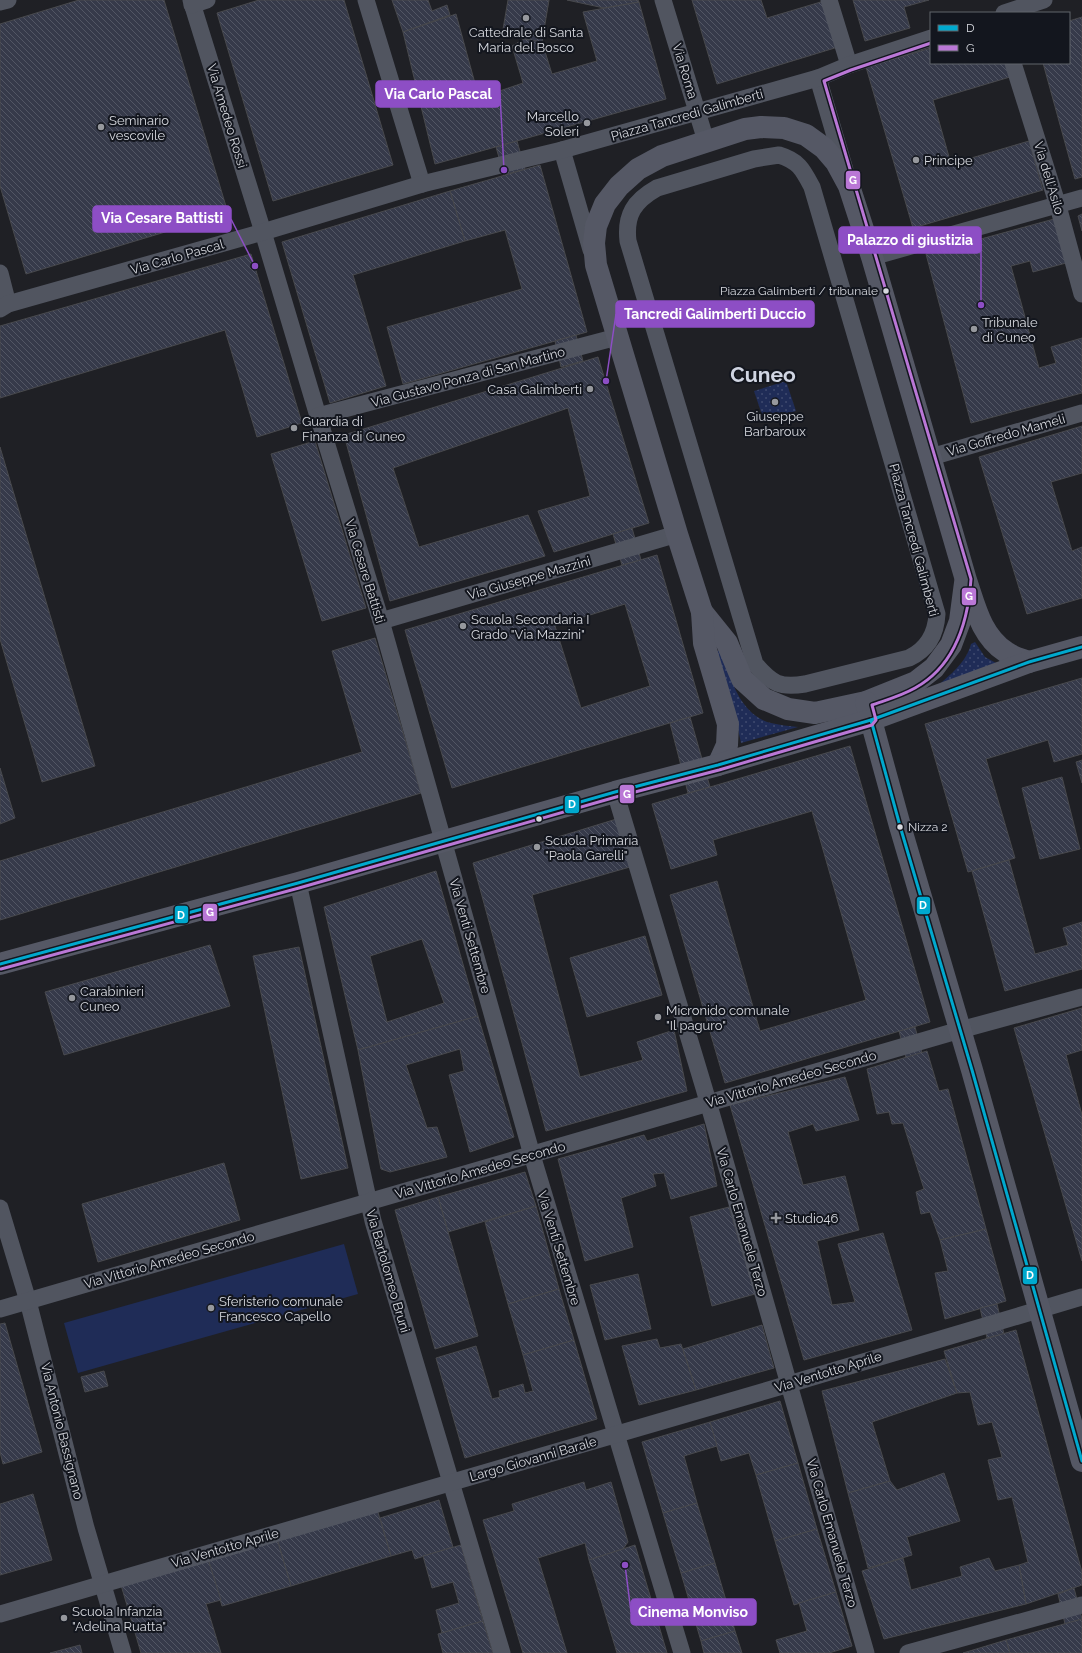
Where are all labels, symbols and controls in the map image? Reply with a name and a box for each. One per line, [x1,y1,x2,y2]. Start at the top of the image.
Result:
legend [930,12,1070,64]
marker: Cattedrale di Santa Maria del Bosco [521,13,531,23]
text: D [966,21,975,35]
place label: Cattedrale di Santa Maria del Bosco [469,25,583,55]
text: G [966,41,975,55]
street label: Via Roma [669,42,701,100]
street label: Via Amedeo Rossi [204,62,250,170]
callout: Via Carlo Pascal [376,81,500,107]
text: Via Carlo Pascal [384,86,492,102]
street label: Piazza Tancredi Galimberti [609,86,765,144]
place label: Marcello Soleri [527,109,579,139]
place label: Seminario vescovile [109,113,169,143]
marker: Marcello Soleri [582,118,592,128]
marker: Seminario vescovile [96,122,106,132]
street label: Via dell'Asilo [1031,140,1067,217]
place label: Principe [924,153,973,168]
marker: Principe [911,155,921,165]
line badge: G [845,170,861,190]
text: G [849,174,857,187]
callout: Via Cesare Battisti [93,206,231,232]
text: Via Cesare Battisti [101,210,223,226]
callout: Palazzo di giustizia [839,227,981,253]
text: Palazzo di giustizia [847,232,973,248]
street label: Via Carlo Pascal [129,236,226,277]
place label: Piazza Galimberti / tribunale [720,284,878,298]
marker: Piazza Galimberti / tribunale [881,286,891,296]
callout: Tancredi Galimberti Duccio [616,301,814,327]
text: Tancredi Galimberti Duccio [624,306,807,322]
place label: Tribunale di Cuneo [982,315,1038,345]
marker: Tribunale di Cuneo [969,324,979,334]
street label: Via Gustavo Ponza di San Martino [369,344,567,410]
district label: Cuneo [730,362,796,387]
place label: Casa Galimberti [487,382,582,397]
marker: Casa Galimberti [585,384,595,394]
marker: Giuseppe Barbaroux [770,397,780,407]
place label: Giuseppe Barbaroux [744,409,806,439]
street label: Via Goffredo Mameli [945,411,1067,459]
place label: Guardia di Finanza di Cuneo [302,414,406,444]
marker: Guardia di Finanza di Cuneo [289,423,299,433]
street label: Piazza Tancredi Galimberti [886,462,942,618]
street label: Via Cesare Battisti [342,517,388,625]
street label: Via Giuseppe Mazzini [466,553,592,603]
line badge: G [961,587,977,606]
text: G [965,590,973,603]
place label: Scuola Secondaria I Grado "Via Mazzini" [471,612,590,642]
marker: Scuola Secondaria I Grado "Via Mazzini" [458,621,468,631]
line badge: G [619,784,635,804]
text: G [623,788,631,801]
line badge: D [564,795,580,814]
text: D [568,798,576,811]
unlabelled marker [534,814,544,824]
place label: Nizza 2 [908,820,948,834]
marker: Nizza 2 [895,822,905,832]
place label: Scuola Primaria "Paola Garelli" [545,833,638,863]
marker: Scuola Primaria "Paola Garelli" [532,842,542,852]
street label: Via Venti Settembre [446,877,494,996]
line badge: D [916,896,931,915]
text: D [919,899,927,912]
line badge: G [202,903,218,922]
line badge: D [174,905,189,924]
text: G [206,906,214,919]
text: D [177,909,185,922]
place label: Carabinieri Cuneo [80,984,144,1014]
marker: Carabinieri Cuneo [67,993,77,1003]
place label: Micronido comunale "Il paguro" [666,1003,790,1033]
marker: Micronido comunale "Il paguro" [653,1012,663,1022]
street label: Via Vittorio Amedeo Secondo [704,1047,878,1111]
street label: Via Vittorio Amedeo Secondo [393,1138,567,1202]
street label: Via Carlo Emanuele Terzo [714,1146,770,1298]
street label: Via Venti Settembre [534,1189,584,1307]
street label: Via Bartolomeo Bruni [363,1208,413,1334]
place label: Studio46 [785,1211,839,1226]
marker: Studio46 [770,1212,782,1224]
street label: Via Vittorio Amedeo Secondo [82,1228,256,1292]
line badge: D [1022,1266,1038,1285]
text: D [1026,1269,1034,1282]
place label: Sferisterio comunale Francesco Capello [219,1294,343,1324]
marker: Sferisterio comunale Francesco Capello [206,1303,216,1313]
street label: Via Ventotto Aprile [773,1348,884,1395]
street label: Via Antonio Bassignano [38,1361,86,1501]
street label: Largo Giovanni Barale [468,1434,599,1484]
street label: Via Carlo Emanuele Terzo [804,1457,860,1609]
street label: Via Ventotto Aprile [169,1525,281,1571]
callout: Cinema Monviso [631,1599,756,1625]
place label: Scuola Infanzia "Adelina Ruatta" [72,1604,166,1634]
text: Cinema Monviso [638,1604,748,1620]
marker: Scuola Infanzia "Adelina Ruatta" [59,1613,69,1623]

